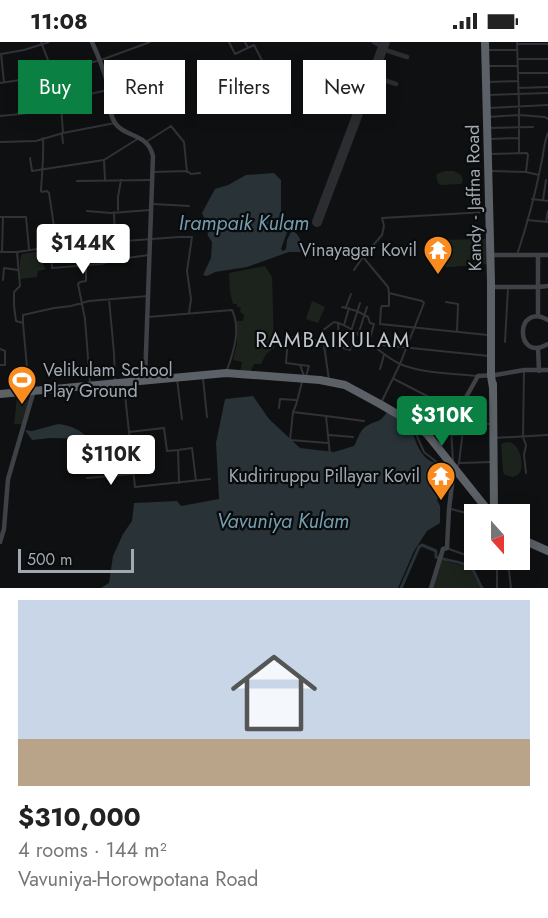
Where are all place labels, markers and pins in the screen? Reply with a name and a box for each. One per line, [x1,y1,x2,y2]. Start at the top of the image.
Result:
pin: $144K [41,224,125,275]
temple icon: Vinayagar Kovil [422,234,454,276]
place label: Vinayagar Kovil [299,237,417,263]
place label: Velikulam School Play Ground [43,357,173,404]
sports icon: Velikulam School Play Ground [6,364,38,406]
pin: $310K [400,396,484,447]
pin: $110K [69,435,153,486]
temple icon: Kudiriruppu Pillayar Kovil [425,460,457,502]
place label: Kudiriruppu Pillayar Kovil [229,463,420,489]

